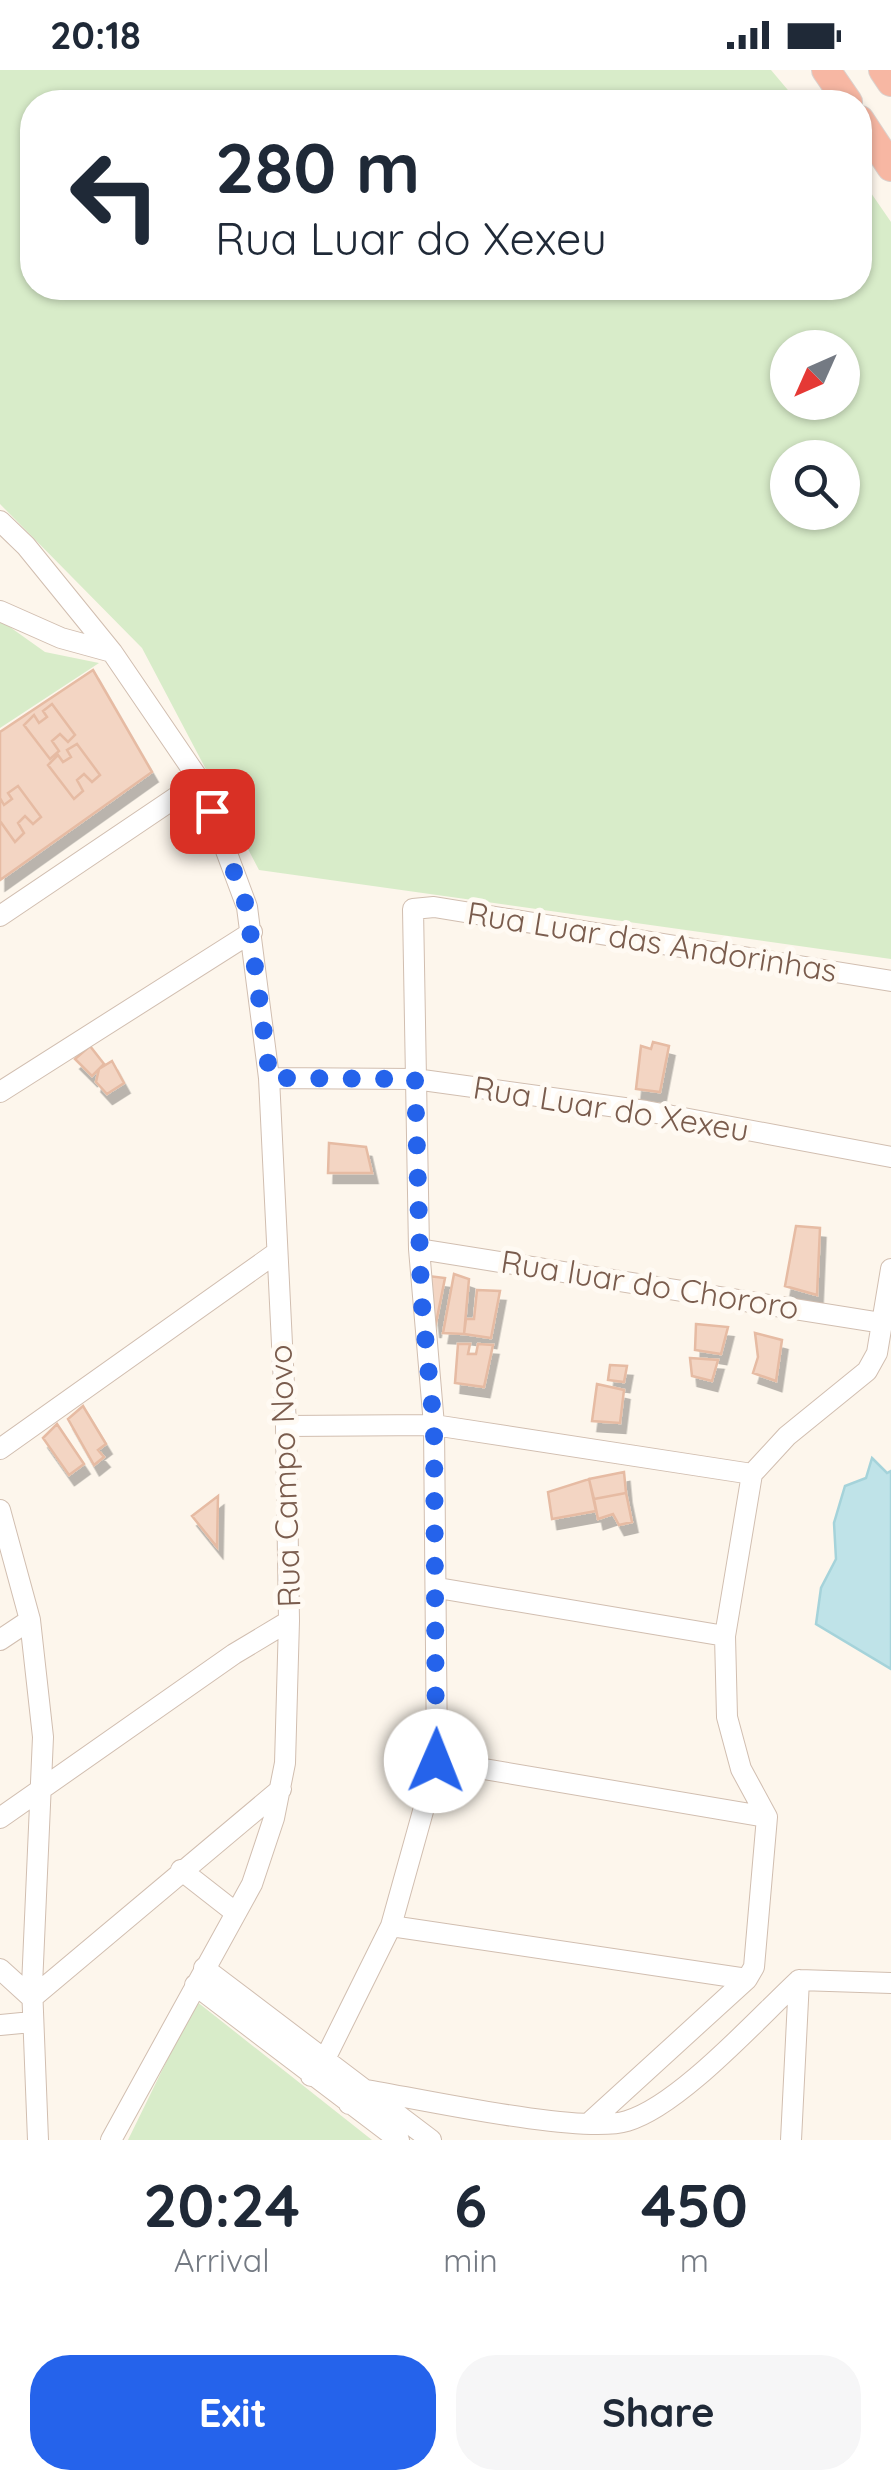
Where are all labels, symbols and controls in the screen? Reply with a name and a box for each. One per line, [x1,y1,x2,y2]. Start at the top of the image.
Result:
text: 20:18 [50,11,141,59]
text: 280 m [215,123,420,211]
icon: left [50,130,180,260]
text: Rua Luar do Xexeu [215,210,607,266]
north arrow [770,330,860,420]
map controls [770,330,860,530]
button: search [770,440,860,530]
pin [170,769,255,854]
icon: arrive [185,784,240,839]
street label: Rua Luar das Andorinhas [464,892,840,990]
street label: Rua Luar do Xexeu [470,1066,752,1150]
street label: Rua luar do Chororo [498,1241,802,1327]
street label: Rua Campo Novo [259,1344,309,1608]
position arrow [384,1709,488,1813]
text: 20:24 [143,2167,300,2242]
text: 6 [454,2167,487,2242]
text: 450 [641,2167,748,2242]
text: Arrival [174,2240,270,2280]
text: min [443,2240,498,2280]
text: m [680,2240,709,2280]
button: Exit [30,2355,436,2470]
button: Share [456,2355,861,2470]

